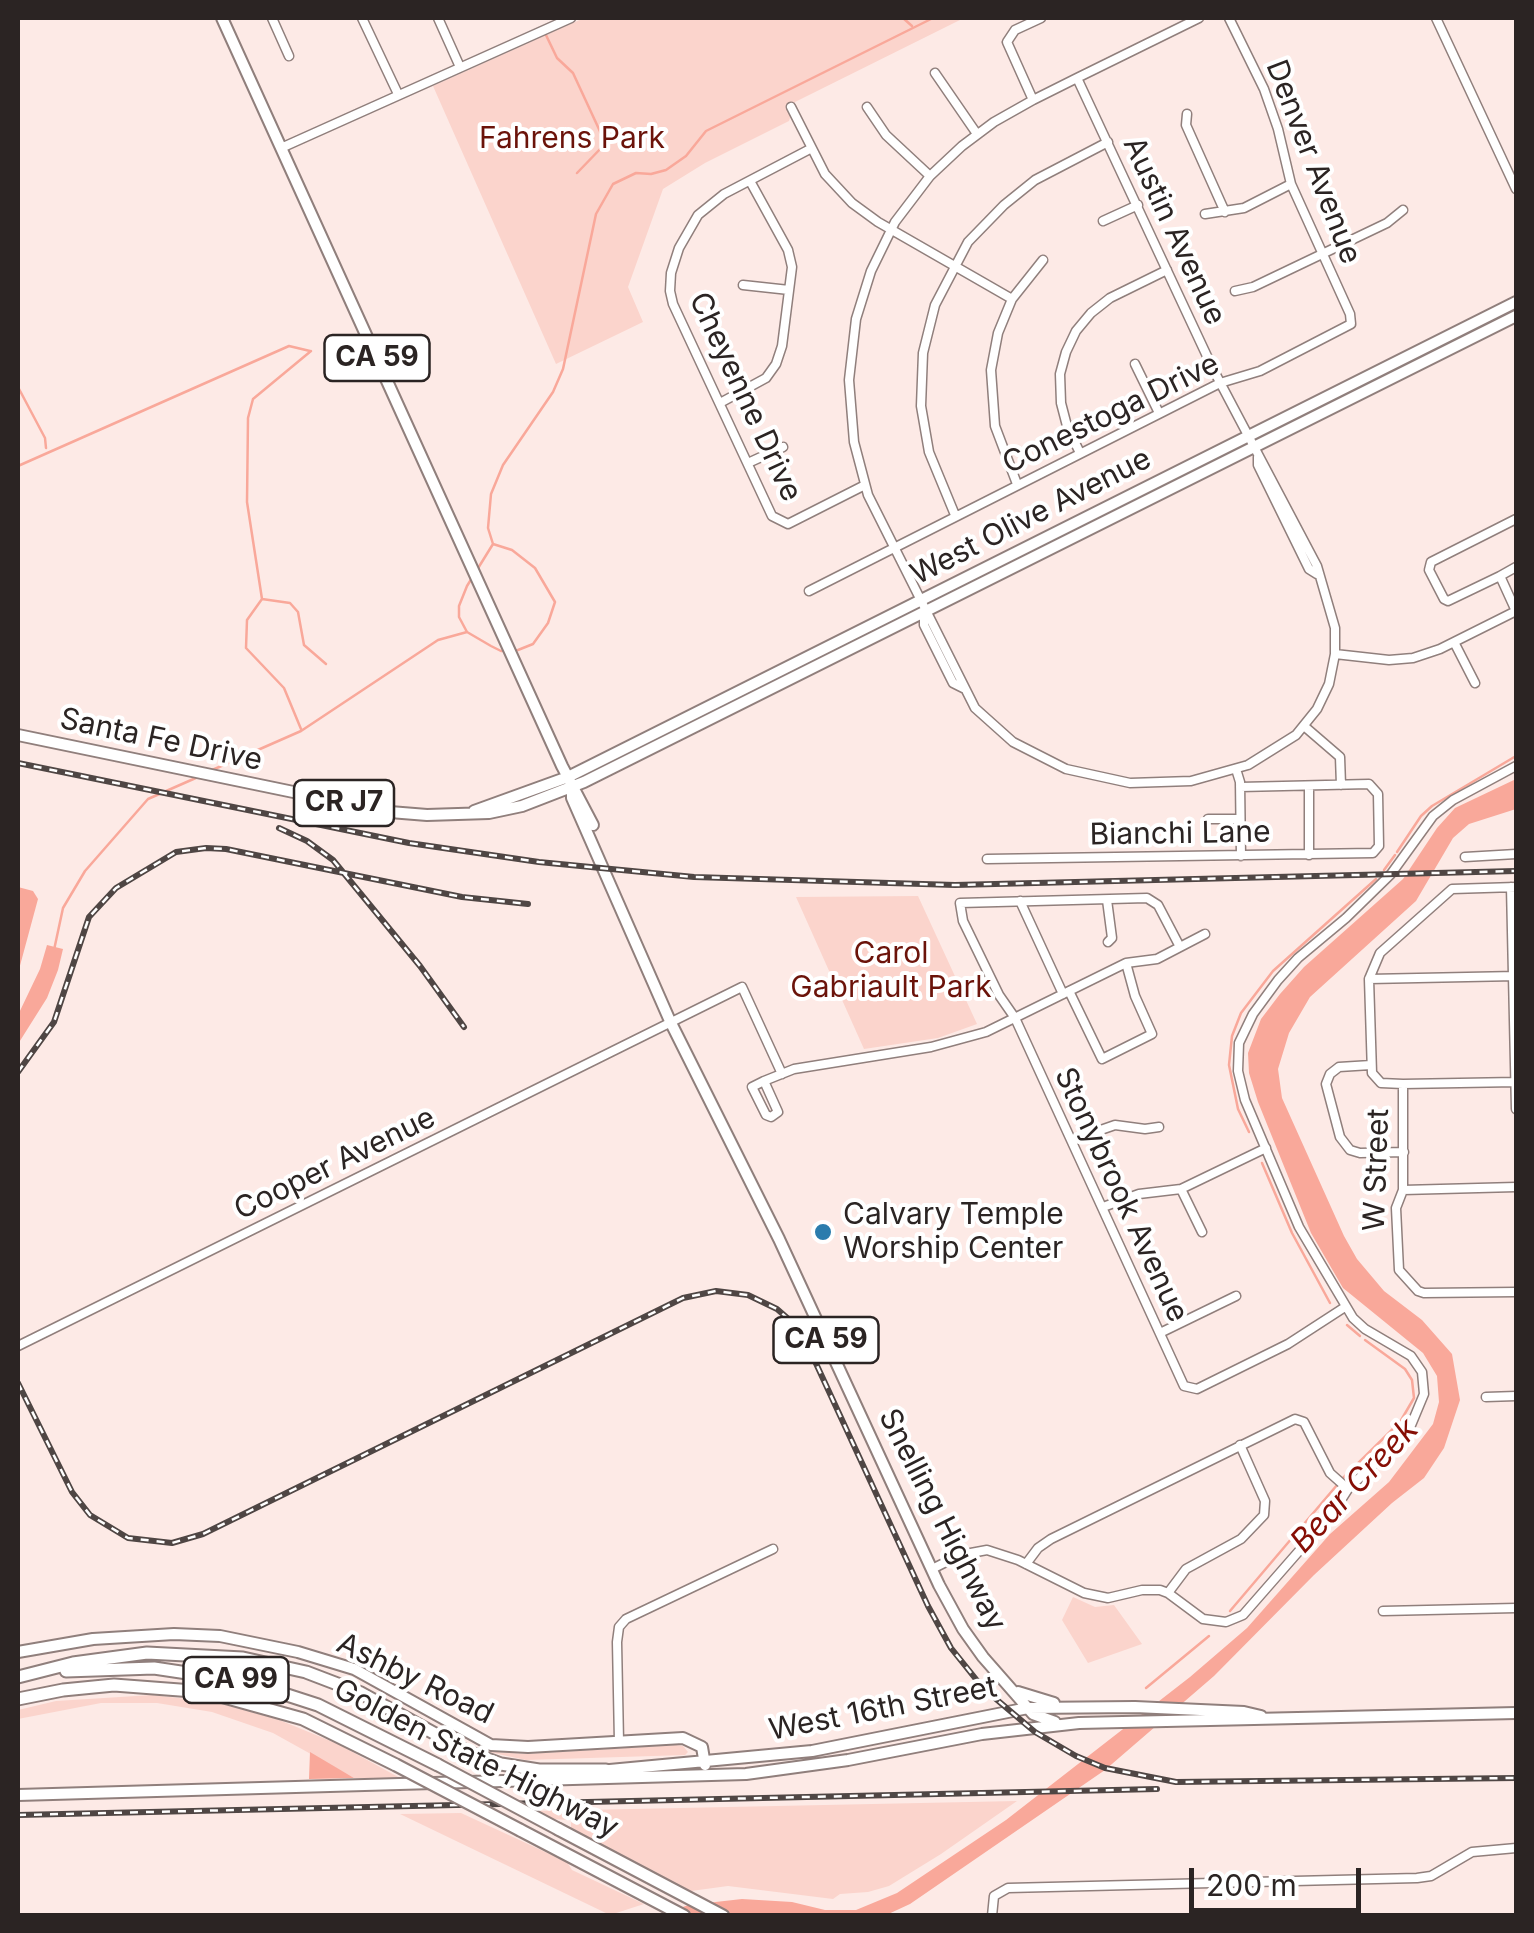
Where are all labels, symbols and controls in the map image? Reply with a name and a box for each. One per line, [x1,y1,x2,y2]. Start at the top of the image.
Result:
street label: Denver Avenue [1258,55,1368,269]
park label: Fahrens Park [479,121,665,157]
street label: Austin Avenue [1115,131,1233,331]
street label: Cheyenne Drive [681,287,809,507]
road number: CA 59 [324,335,430,381]
street label: Conestoga Drive [997,346,1225,482]
street label: West Olive Avenue [905,441,1157,593]
street label: Santa Fe Drive [57,701,265,779]
road number: CR J7 [294,780,394,826]
street label: Bianchi Lane [1089,814,1271,854]
park label: Carol Gabriault Park [790,936,992,1006]
street label: Stonybrook Avenue [1046,1062,1196,1328]
street label: Cooper Avenue [229,1100,441,1228]
street label: W Street [1357,1108,1397,1232]
place label: Calvary Temple Worship Center [843,1197,1064,1268]
marker: Calvary Temple Worship Center [812,1221,834,1243]
road number: CA 59 [774,1317,878,1363]
street label: Snelling Highway [870,1403,1014,1637]
water label: Bear Creek [1283,1411,1427,1561]
street label: Ashby Road [331,1626,499,1732]
road number: CA 99 [184,1657,288,1703]
street label: West 16th Street [766,1669,1000,1749]
street label: Golden State Highway [328,1672,624,1846]
scale bar [1194,1848,1366,1910]
text: 200 m [1206,1867,1297,1903]

